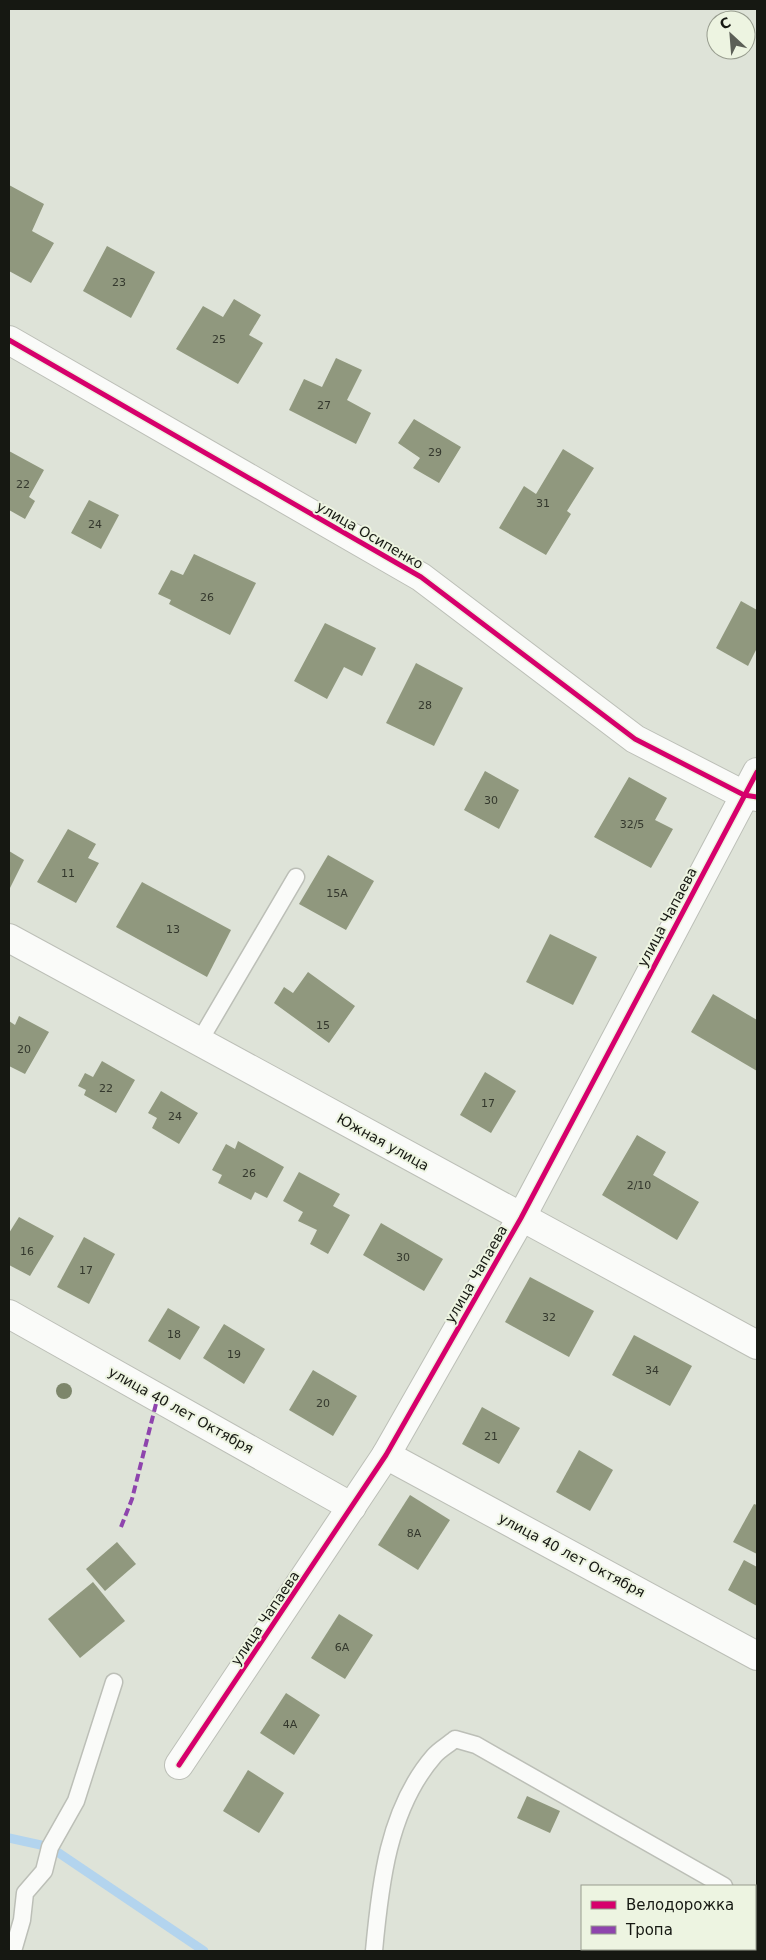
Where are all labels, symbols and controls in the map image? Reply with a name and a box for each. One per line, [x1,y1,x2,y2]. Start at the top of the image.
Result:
north arrow [706,10,756,60]
text: С [717,14,733,33]
house number: 23 [112,276,126,289]
house number: 25 [212,333,226,346]
house number: 27 [317,399,331,412]
house number: 29 [428,446,442,459]
house number: 22 [16,478,30,491]
house number: 31 [536,497,550,510]
street label: улица Осипенко [314,498,426,572]
house number: 24 [88,518,102,531]
house number: 26 [200,591,214,604]
house number: 28 [418,699,432,712]
house number: 30 [484,794,498,807]
house number: 32/5 [620,818,644,831]
street label: улица Чапаева [634,865,700,969]
house number: 11 [61,867,75,880]
house number: 15А [326,887,348,900]
house number: 13 [166,923,180,936]
house number: 15 [316,1019,330,1032]
house number: 20 [17,1043,31,1056]
house number: 22 [99,1082,113,1095]
house number: 17 [481,1097,495,1110]
house number: 24 [168,1110,182,1123]
street label: Южная улица [334,1110,432,1174]
house number: 26 [242,1167,256,1180]
house number: 2/10 [627,1179,651,1192]
street label: улица Чапаева [442,1222,510,1326]
house number: 16 [20,1245,34,1258]
house number: 30 [396,1251,410,1264]
house number: 17 [79,1264,93,1277]
house number: 32 [542,1311,556,1324]
house number: 18 [167,1328,181,1341]
house number: 19 [227,1348,241,1361]
street label: улица 40 лет Октября [106,1363,256,1457]
house number: 34 [645,1364,659,1377]
house number: 20 [316,1397,330,1410]
house number: 21 [484,1430,498,1443]
street label: улица 40 лет Октября [496,1510,648,1600]
house number: 8А [407,1527,422,1540]
street label: улица Чапаева [228,1568,302,1668]
house number: 6А [335,1641,350,1654]
house number: 4А [283,1718,298,1731]
legend [581,1885,756,1950]
text: Велодорожка [626,1896,734,1914]
text: Тропа [625,1921,673,1939]

